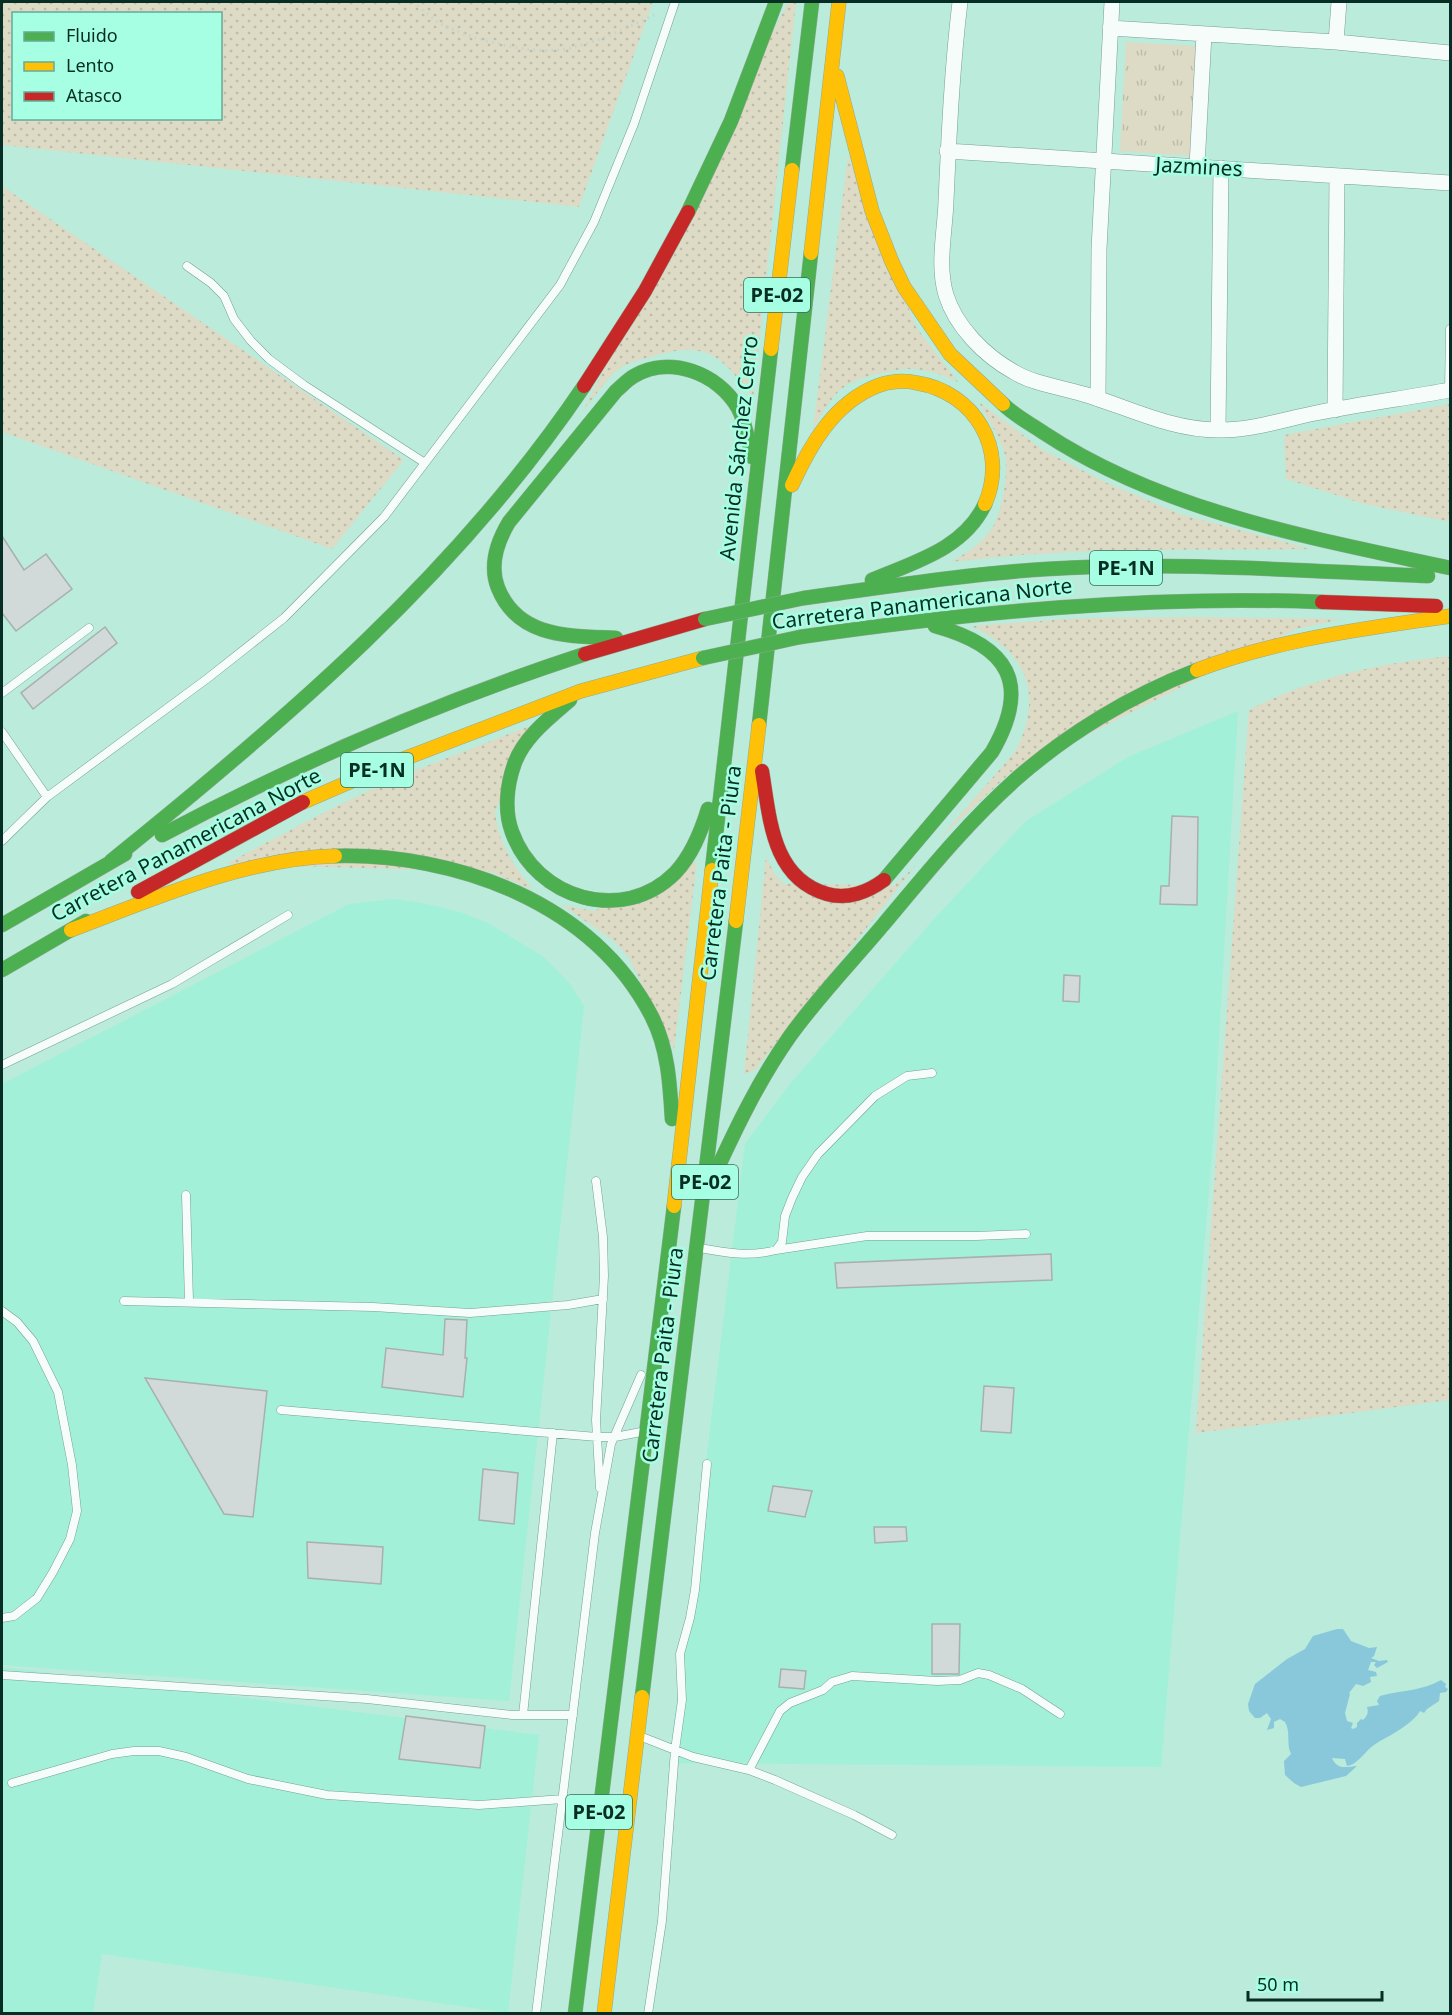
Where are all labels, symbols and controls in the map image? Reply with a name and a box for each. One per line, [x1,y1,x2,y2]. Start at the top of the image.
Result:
legend [12,12,222,120]
text: Fluido [66,23,118,47]
text: Lento [66,53,114,77]
text: Atasco [66,83,122,107]
street label: Jazmines [1153,150,1243,182]
road number: PE-02 [744,278,810,312]
street label: Avenida Sánchez Cerro [712,334,764,562]
road number: PE-1N [1090,551,1162,585]
street label: Carretera Panamericana Norte [770,571,1074,635]
road number: PE-1N [341,753,413,787]
street label: Carretera Panamericana Norte [45,761,326,927]
street label: Carretera Paita - Piura [693,764,747,982]
road number: PE-02 [672,1165,738,1199]
street label: Carretera Paita - Piura [635,1246,689,1464]
road number: PE-02 [566,1795,632,1829]
scale bar [1248,1964,1382,2002]
text: 50 m [1257,1972,1299,1996]

